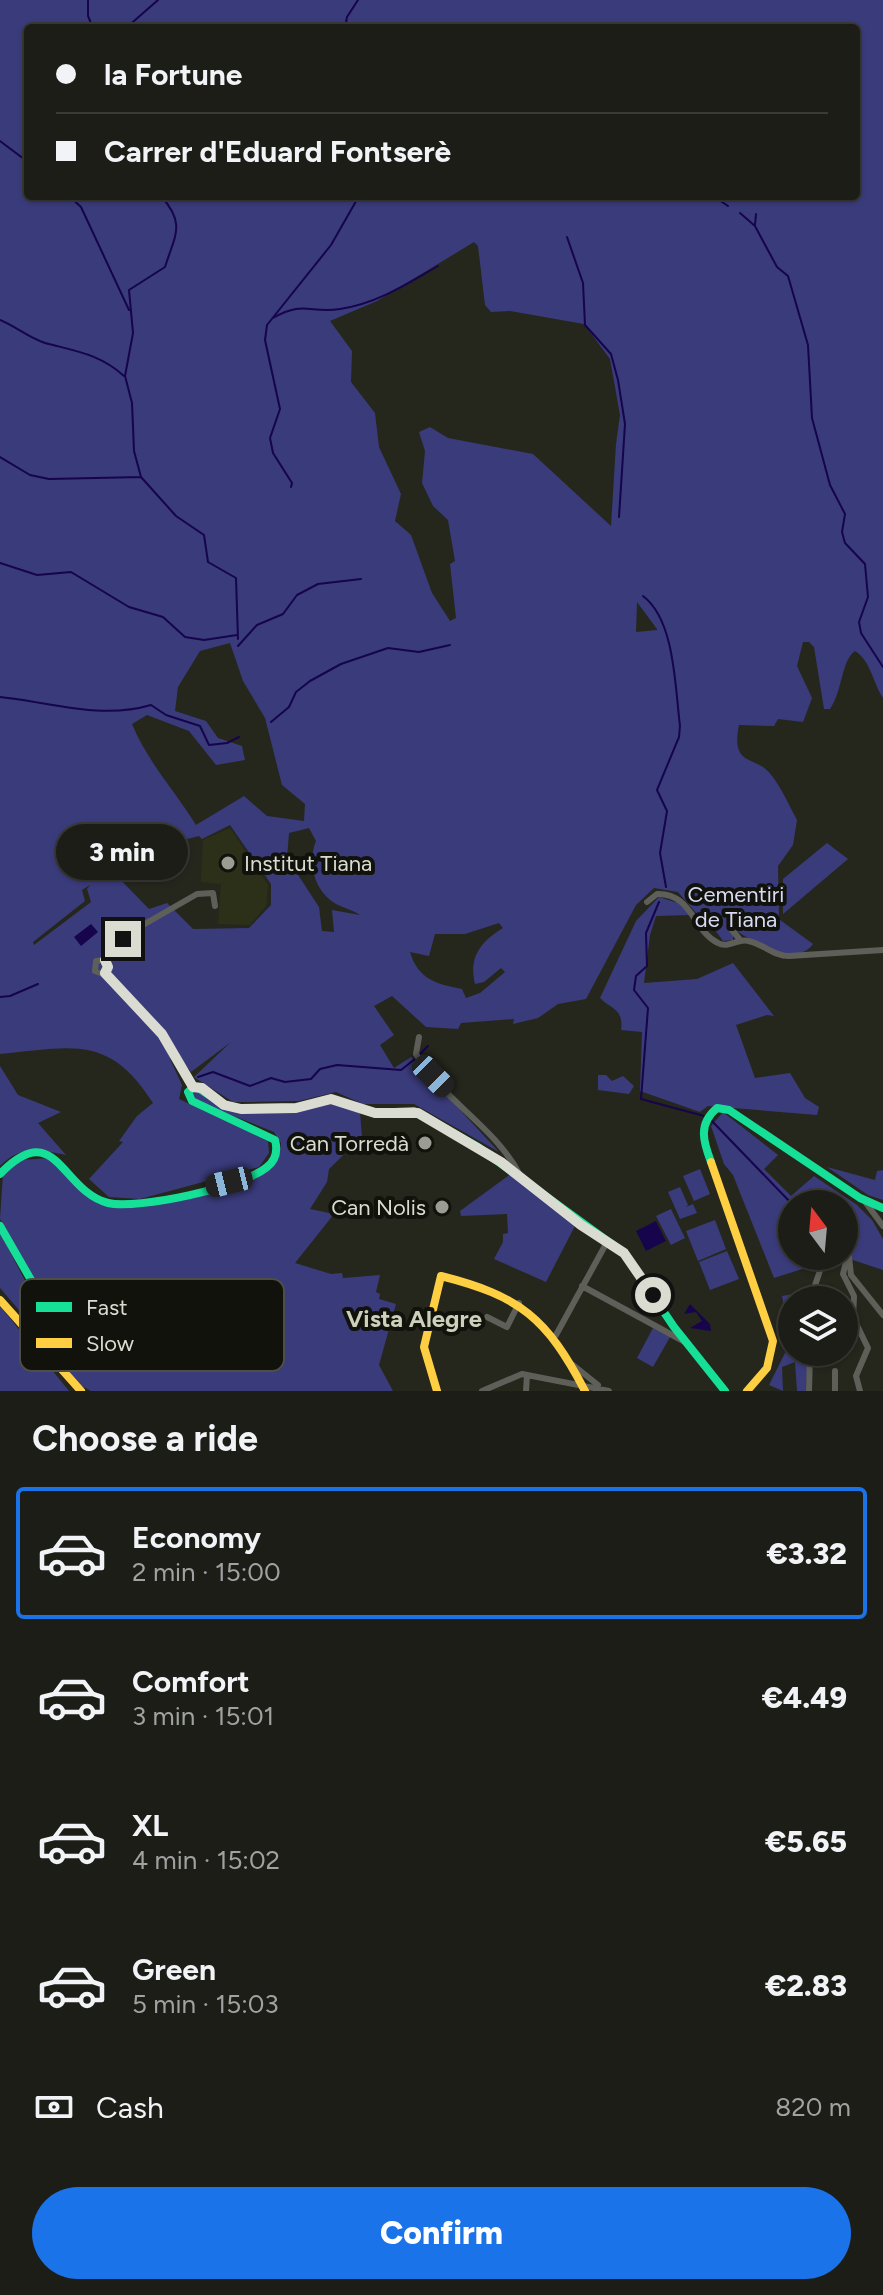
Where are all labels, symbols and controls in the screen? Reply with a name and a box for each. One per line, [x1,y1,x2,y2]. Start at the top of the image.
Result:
text: la Fortune [104,56,242,93]
text: Carrer d'Eduard Fontserè [104,133,451,170]
callout: 3 min [57,823,189,879]
text: 3 min [89,836,155,868]
place label: Institut Tiana [244,850,372,877]
marker: Institut Tiana [219,854,237,872]
park label: Cementiri de Tiana [688,881,784,933]
route end [105,921,141,957]
car [408,1051,458,1101]
place label: Can Torredà [290,1130,409,1157]
marker: Can Torredà [416,1134,434,1152]
car [203,1165,255,1199]
north arrow [778,1190,858,1270]
map controls [778,1190,858,1366]
place label: Can Nolis [331,1194,426,1221]
marker: Can Nolis [433,1198,451,1216]
route start [635,1277,671,1313]
legend [20,1279,284,1371]
button: layers [778,1286,858,1366]
text: Fast [86,1294,128,1321]
district label: Vista Alegre [346,1304,482,1333]
text: Slow [86,1330,135,1357]
text: Choose a ride [32,1417,258,1460]
icon: car [36,1517,108,1589]
text: Economy [132,1519,261,1556]
text: €3.32 [766,1535,847,1572]
text: 2 min · 15:00 [132,1556,281,1588]
icon: car [36,1661,108,1733]
text: Comfort [132,1663,250,1700]
text: €4.49 [762,1679,847,1716]
text: 3 min · 15:01 [132,1700,274,1732]
icon: car [36,1805,108,1877]
text: XL [132,1807,168,1844]
text: €5.65 [765,1823,847,1860]
text: 4 min · 15:02 [132,1844,280,1876]
icon: car [36,1949,108,2021]
text: Green [132,1951,216,1988]
text: €2.83 [765,1967,847,2004]
text: 5 min · 15:03 [132,1988,279,2020]
icon: cash [32,2085,76,2129]
text: Cash [96,2089,164,2126]
text: 820 m [775,2091,851,2123]
button: Confirm [32,2187,851,2279]

